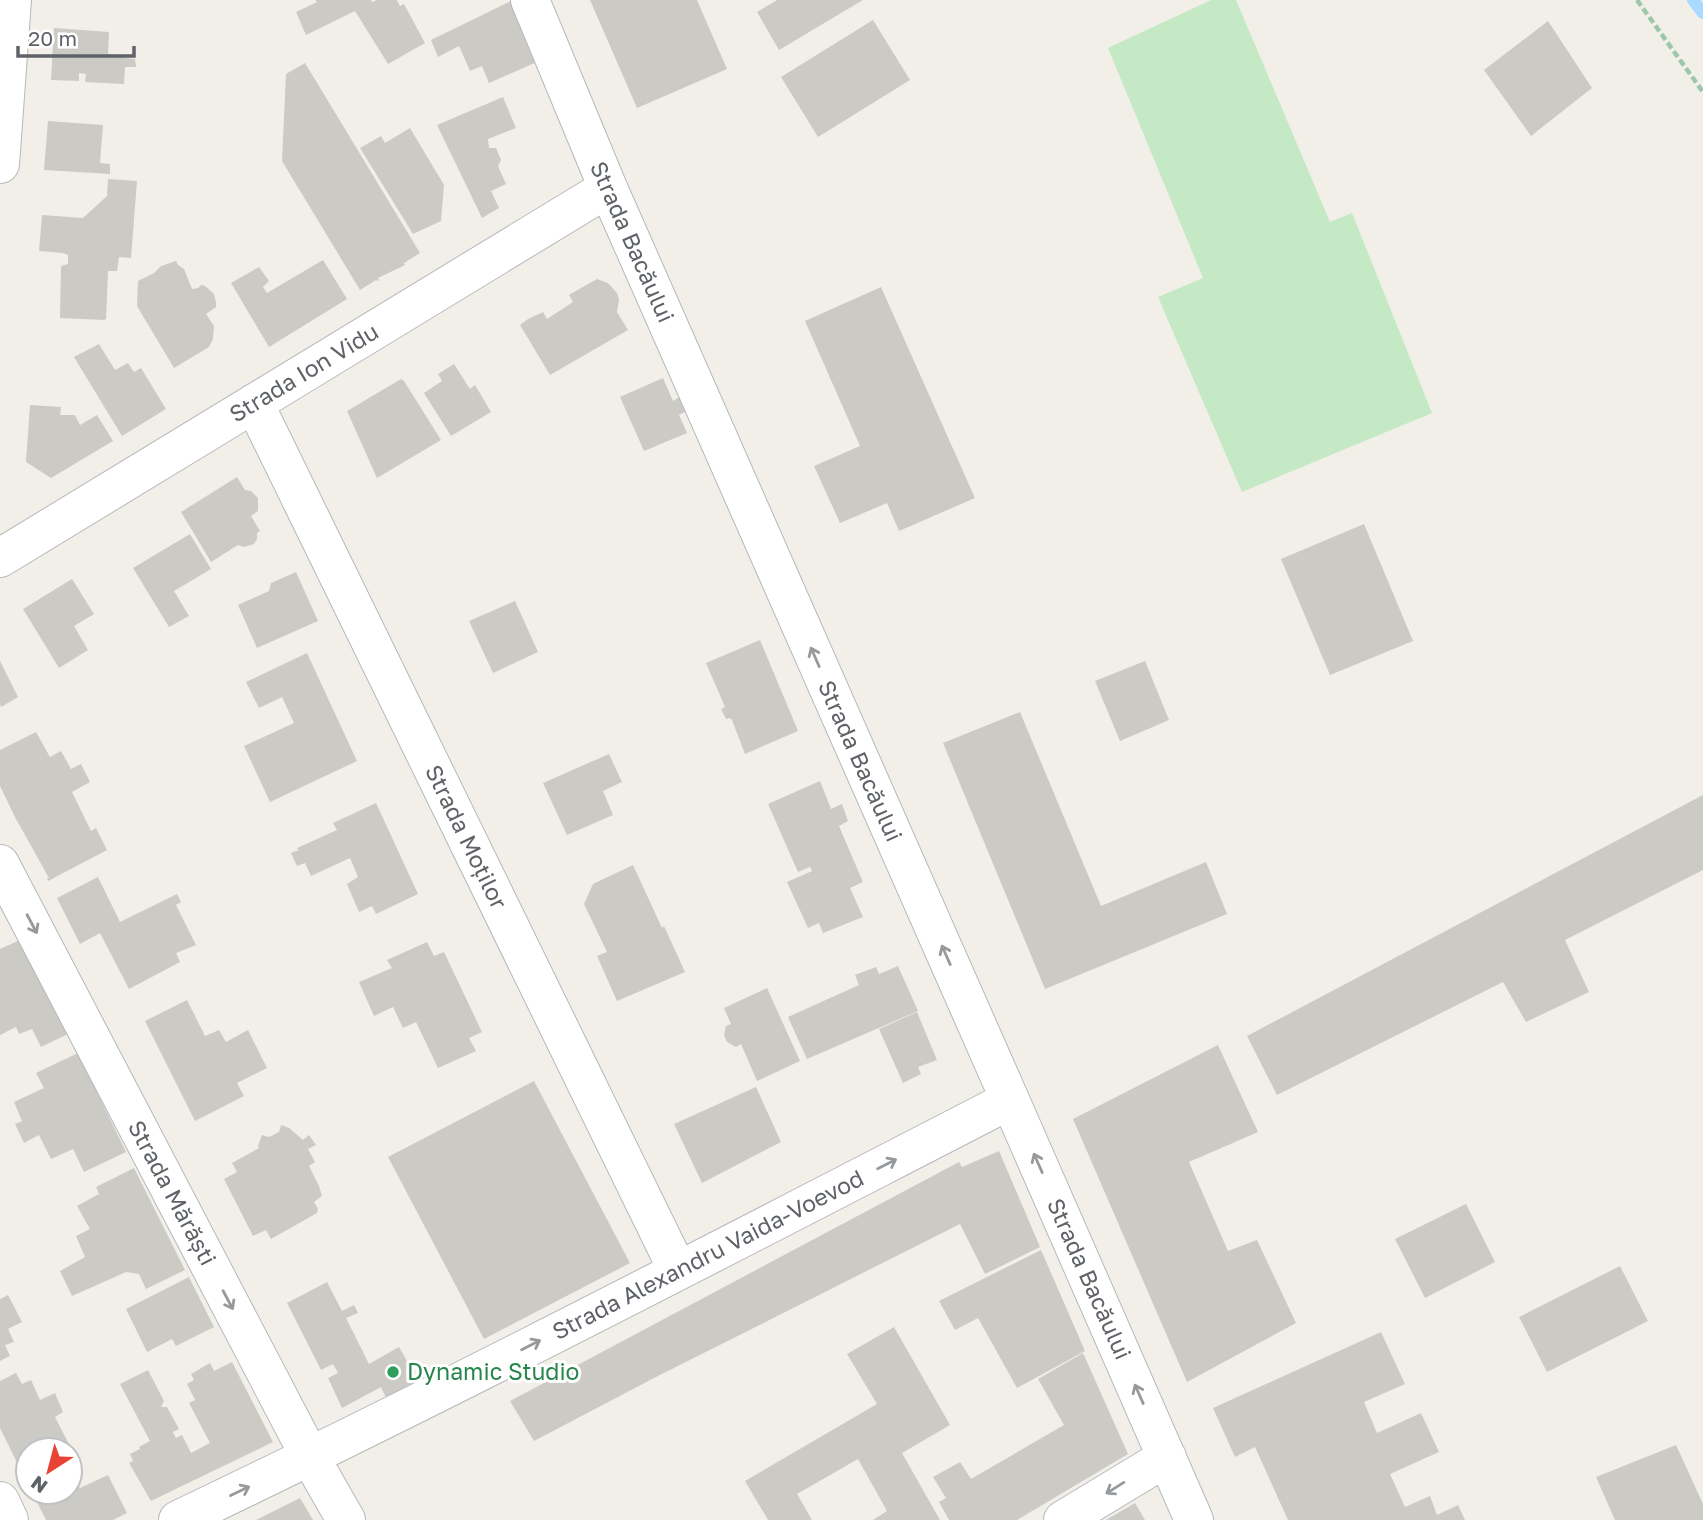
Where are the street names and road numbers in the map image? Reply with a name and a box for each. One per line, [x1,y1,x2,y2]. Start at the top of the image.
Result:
street label: Strada Bacăului [585,157,681,326]
street label: Strada Ion Vidu [224,317,383,428]
street label: Strada Bacăului [813,676,909,845]
street label: Strada Moților [419,760,514,914]
street label: Strada Mărăști [122,1115,223,1270]
street label: Strada Alexandru Vaida-Voevod [547,1163,868,1345]
street label: Strada Bacăului [1042,1194,1138,1363]

